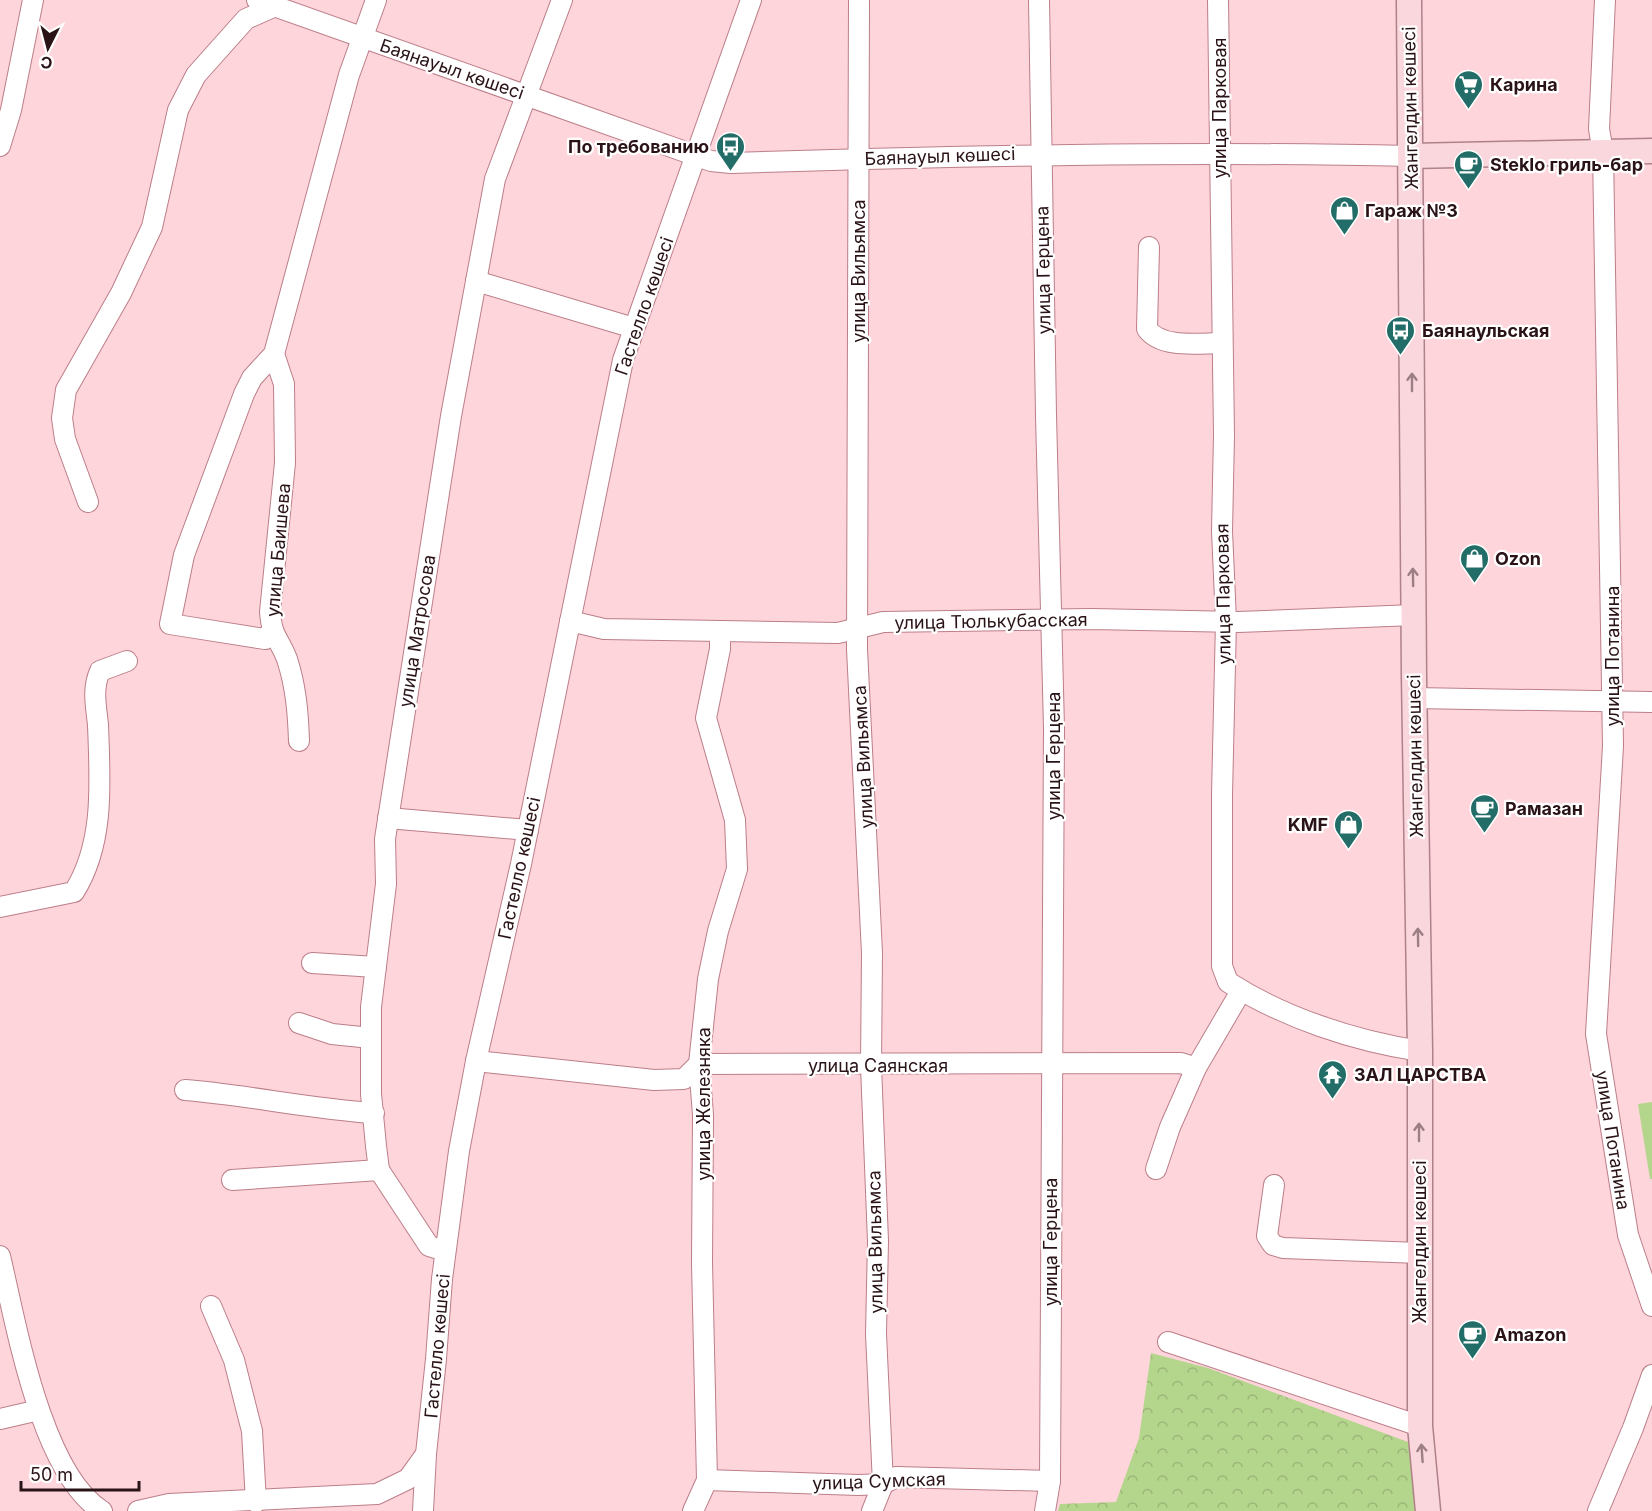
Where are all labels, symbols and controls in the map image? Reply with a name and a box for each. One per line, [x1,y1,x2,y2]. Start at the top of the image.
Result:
north arrow [18,18,78,78]
street label: Жангелдин көшесі [1398,26,1422,190]
street label: Баянауыл көшесі [377,34,527,104]
street label: улица Парковая [1209,37,1230,179]
text: С [39,52,53,73]
supermarket icon: Карина [1453,68,1485,110]
place label: Карина [1490,74,1558,95]
bus stop icon: По требованию [714,130,746,172]
place label: По требованию [568,136,709,157]
street label: Баянауыл көшесі [864,143,1016,169]
cafe icon: Steklo гриль-бар [1453,148,1485,190]
place label: Steklo гриль-бар [1490,154,1643,175]
shop icon: Гараж №3 [1328,194,1360,236]
street label: улица Вильямса [848,199,869,343]
place label: Гараж №3 [1365,200,1458,221]
street label: улица Герцена [1031,205,1055,335]
street label: Гастелло көшесі [611,234,677,378]
bus stop icon: Баянаульская [1385,314,1417,356]
place label: Баянаульская [1422,320,1549,341]
one-way arrow [1406,372,1418,392]
street label: улица Баишева [262,482,294,618]
street label: улица Парковая [1211,523,1235,665]
shop icon: Ozon [1458,542,1490,584]
place label: Ozon [1495,548,1541,569]
street label: улица Матросова [395,553,439,709]
one-way arrow [1408,567,1419,587]
street label: улица Потанина [1602,586,1623,726]
street label: улица Тюлькубасская [894,609,1088,633]
street label: Жангелдин көшесі [1403,674,1427,838]
street label: улица Вильямса [849,685,877,829]
street label: улица Герцена [1043,692,1064,820]
cafe icon: Рамазан [1468,792,1500,834]
street label: Гастелло көшесі [494,795,544,941]
place label: Рамазан [1505,798,1583,819]
shop icon: KMF [1333,808,1365,850]
place label: KMF [1288,814,1328,835]
one-way arrow [1412,927,1424,947]
street label: улица Железняка [693,1027,714,1181]
street label: улица Саянская [808,1055,948,1076]
temple icon: ЗАЛ ЦАРСТВА [1317,1058,1349,1100]
place label: ЗАЛ ЦАРСТВА [1354,1064,1486,1085]
street label: улица Потанина [1592,1069,1634,1211]
one-way arrow [1413,1122,1425,1142]
street label: Жангелдин көшесі [1409,1160,1430,1324]
street label: улица Вильямса [863,1170,887,1314]
street label: улица Герцена [1040,1178,1061,1306]
street label: Гастелло көшесі [420,1273,454,1419]
cafe icon: Amazon [1457,1318,1489,1360]
place label: Amazon [1494,1324,1567,1345]
one-way arrow [1416,1443,1427,1463]
scale bar [21,1454,140,1492]
text: 50 m [30,1464,73,1485]
street label: улица Сумская [812,1468,946,1494]

